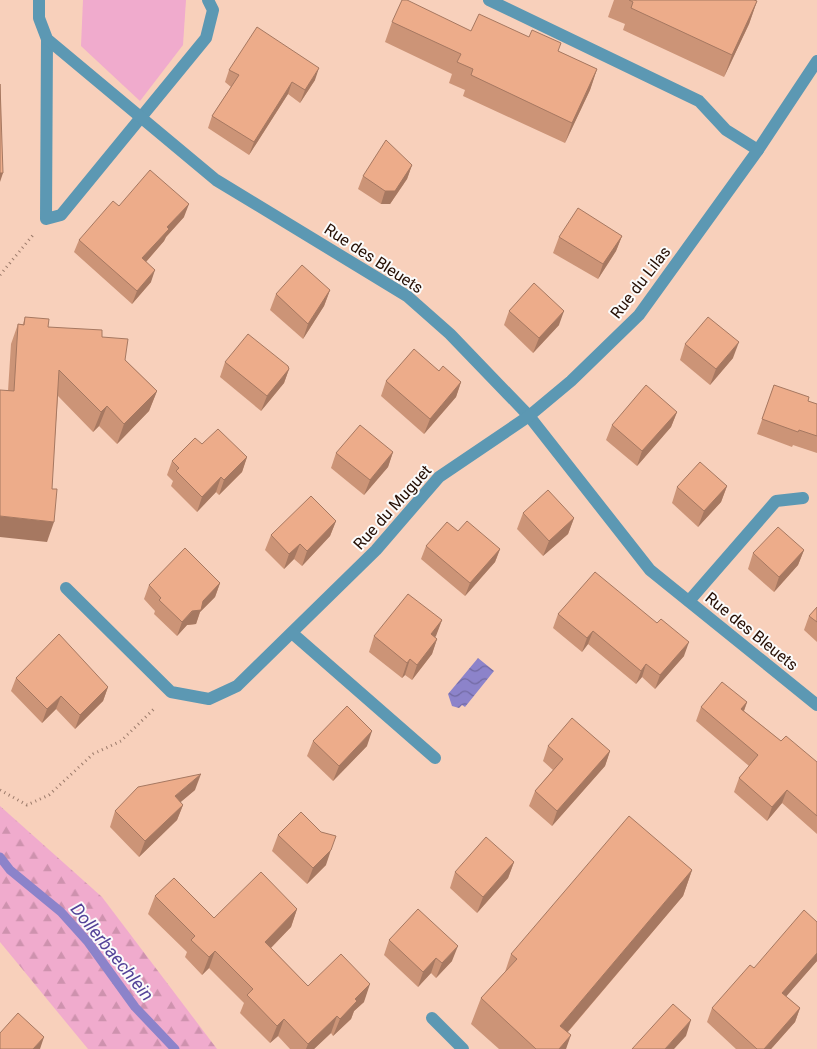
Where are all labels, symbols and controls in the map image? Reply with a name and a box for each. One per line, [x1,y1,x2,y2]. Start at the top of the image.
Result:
street label: Rue des Bleuets [321,219,427,297]
street label: Rue du Lilas [606,242,674,322]
street label: Rue du Muguet [349,461,435,554]
street label: Rue des Bleuets [701,588,802,675]
water label: Dollerbaechlein [67,899,158,1005]

